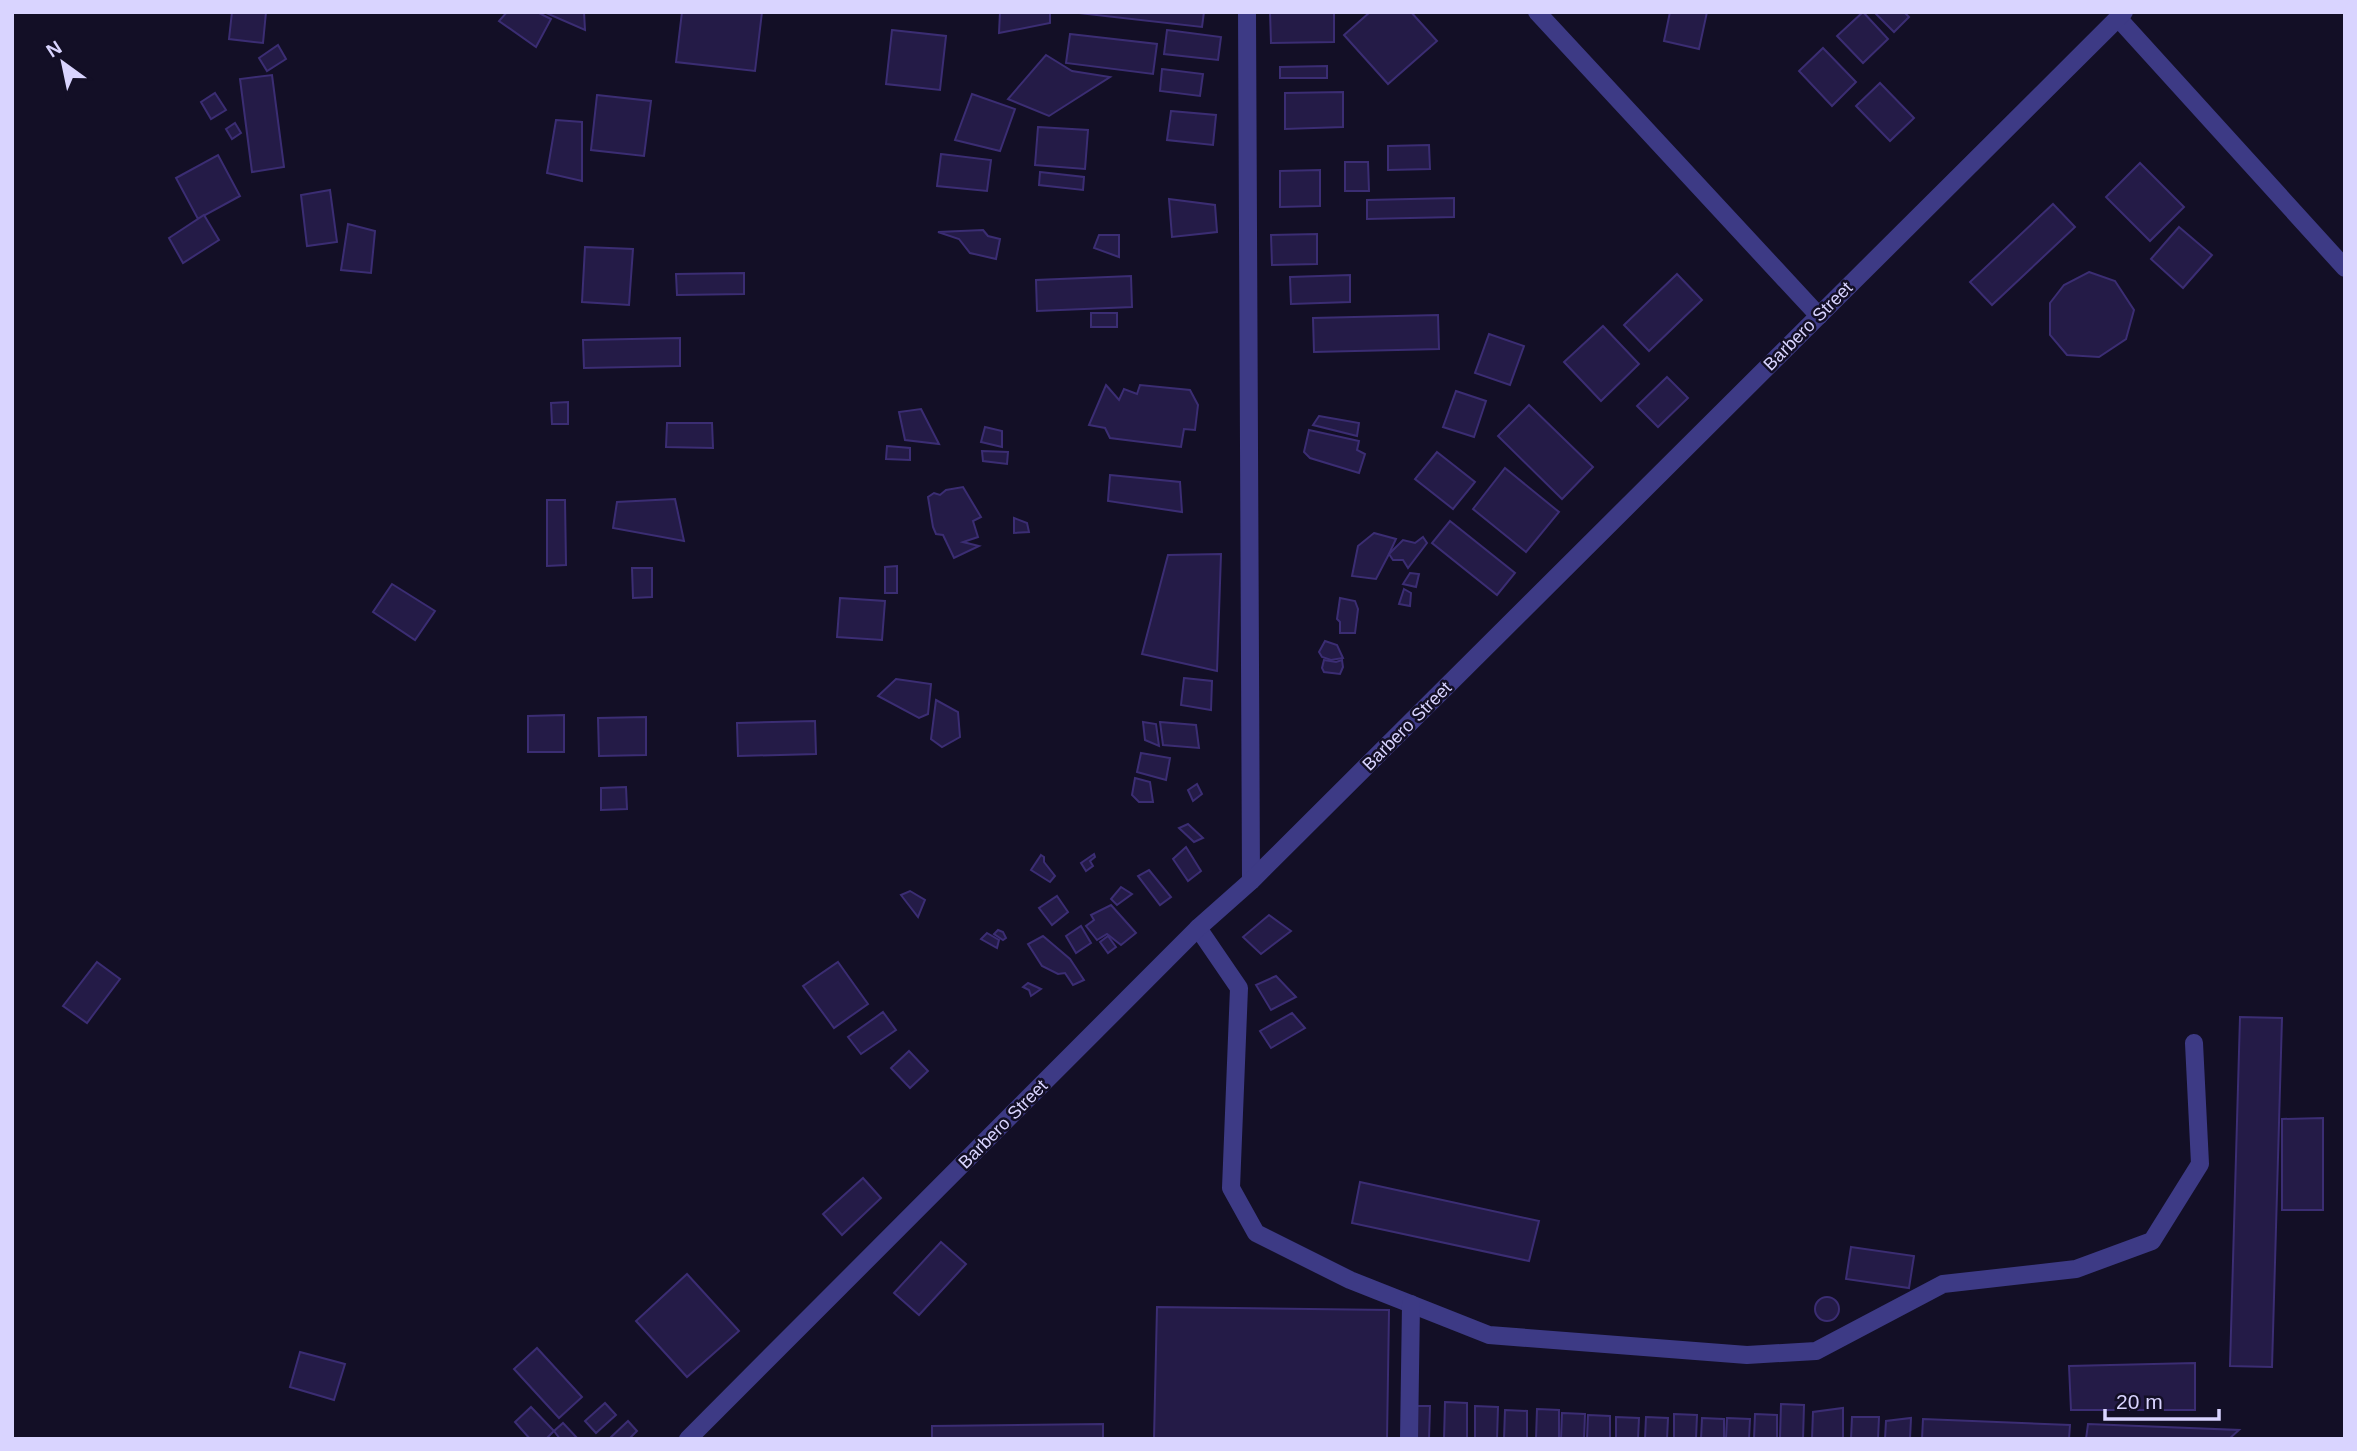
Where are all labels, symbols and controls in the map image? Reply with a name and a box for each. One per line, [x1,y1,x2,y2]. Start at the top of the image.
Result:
north arrow [28,28,98,98]
text: N [43,37,65,62]
street label: Barbero Street [1760,278,1856,374]
street label: Barbero Street [1359,678,1455,774]
street label: Barbero Street [955,1076,1051,1172]
scale bar [2105,1378,2219,1422]
text: 20 m [2116,1390,2163,1413]

